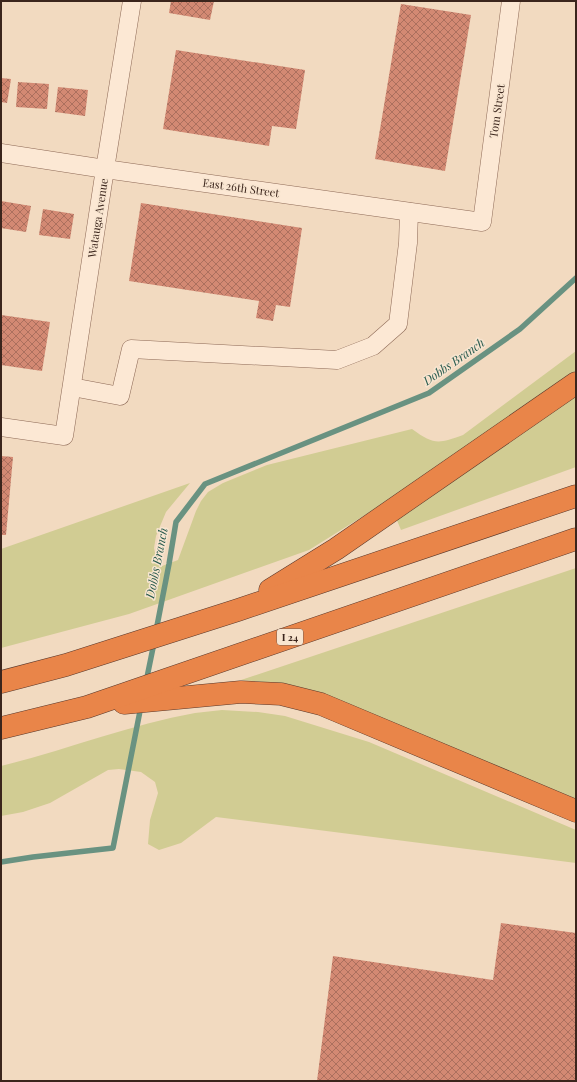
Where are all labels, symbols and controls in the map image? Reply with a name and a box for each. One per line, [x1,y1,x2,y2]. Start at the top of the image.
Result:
street label: Tom Street [485,83,508,139]
street label: East 26th Street [202,175,280,200]
street label: Watauga Avenue [84,177,111,260]
water label: Dobbs Branch [419,334,487,389]
water label: Dobbs Branch [141,526,171,600]
road number: I 24 [277,629,303,645]

